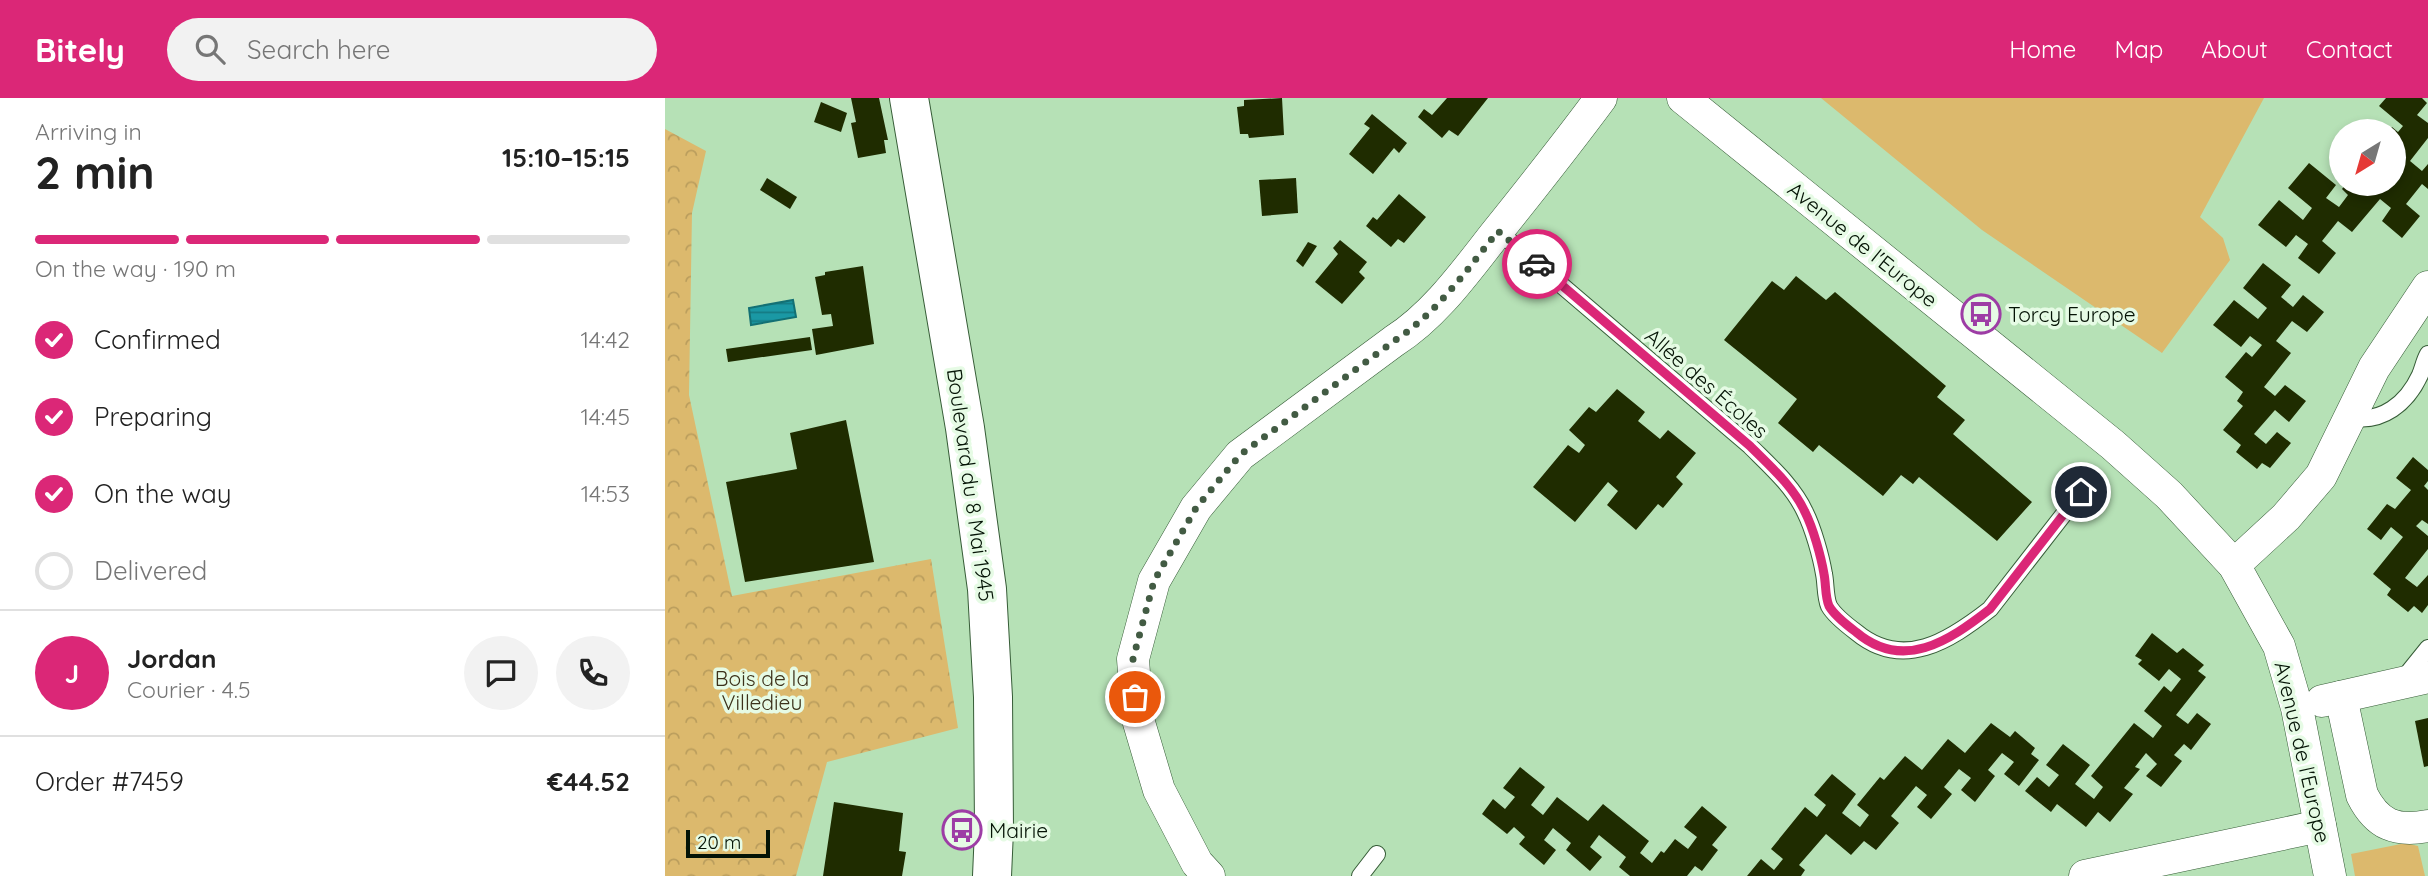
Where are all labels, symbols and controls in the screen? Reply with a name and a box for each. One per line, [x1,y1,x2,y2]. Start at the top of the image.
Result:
search box [167,18,657,81]
text: Bitely [35,29,125,70]
icon: search [191,30,229,68]
text: Search here [247,33,391,66]
text: Home [2009,34,2076,64]
text: Map [2114,34,2163,64]
text: About [2201,34,2268,64]
text: Contact [2306,34,2393,64]
text: Arriving in [35,117,142,146]
north arrow [2329,119,2406,196]
map controls [2329,119,2406,196]
text: 15:10–15:15 [502,141,630,174]
text: 2 min [35,143,155,201]
street label: Avenue de l'Europe [1783,176,1943,312]
courier [1502,229,1572,299]
icon: car [1518,245,1556,283]
text: On the way · 190 m [35,254,236,283]
bus stop icon: Torcy Europe [1960,293,2002,335]
place label: Torcy Europe [2008,301,2136,327]
icon: check [35,321,73,359]
text: Confirmed [94,323,221,356]
street label: Allée des Écoles [1640,323,1774,443]
text: 14:42 [581,325,630,354]
street label: Boulevard du 8 Mai 1945 [942,367,1000,603]
icon: check [35,398,73,436]
text: Preparing [94,400,212,433]
text: 14:45 [581,402,630,431]
pin [2051,462,2111,522]
icon: home [2062,473,2100,511]
icon: check [35,475,73,513]
text: On the way [94,477,232,510]
text: 14:53 [581,479,630,508]
text: Delivered [94,554,207,587]
button: chat [464,636,538,710]
button: phone [556,636,630,710]
text: Jordan [127,642,216,675]
text: J [65,657,79,690]
street label: Avenue de l'Europe [2269,659,2337,845]
park label: Bois de la Villedieu [715,665,809,715]
pin [1105,667,1165,727]
text: Courier · 4.5 [127,675,251,704]
icon: bag [1116,678,1154,716]
text: Order #7459 [35,765,184,798]
text: €44.52 [547,765,630,798]
bus stop icon: Mairie [941,809,983,851]
place label: Mairie [989,817,1048,843]
scale bar [686,827,770,859]
text: 20 m [697,830,741,854]

